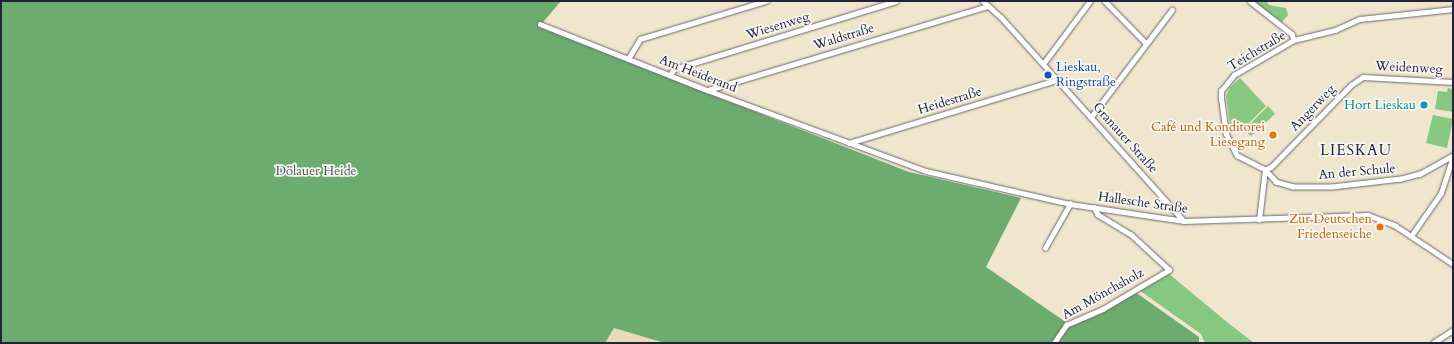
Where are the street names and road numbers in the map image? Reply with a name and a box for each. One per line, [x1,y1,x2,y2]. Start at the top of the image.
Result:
street label: Wiesenweg [745,9,811,43]
street label: Waldstraße [812,20,876,54]
street label: Teichstraße [1225,28,1289,74]
street label: Am Heiderand [657,52,739,96]
street label: Weidenweg [1375,58,1443,78]
street label: Angerweg [1287,82,1339,134]
street label: Heidestraße [916,84,984,118]
street label: Granauer Straße [1089,100,1161,176]
street label: An der Schule [1318,161,1396,183]
street label: Hallesche Straße [1097,189,1189,217]
street label: Am Mönchsholz [1059,265,1147,323]

